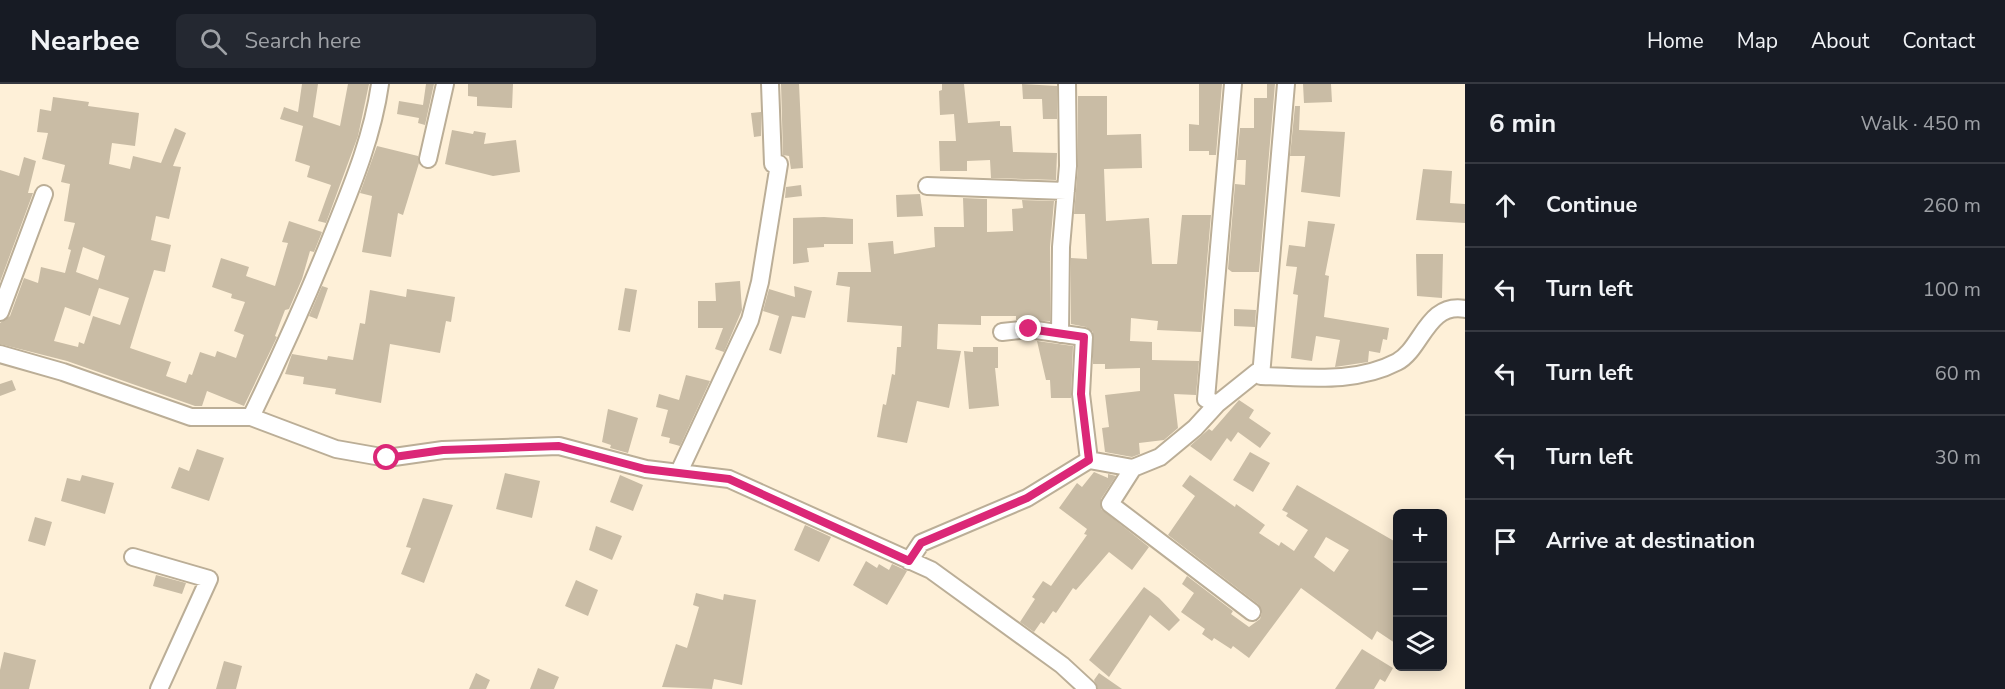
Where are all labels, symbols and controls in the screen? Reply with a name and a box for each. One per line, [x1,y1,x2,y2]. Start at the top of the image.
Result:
search box [176,14,596,68]
text: Nearbee [30,22,140,60]
icon: search [197,25,230,58]
text: Search here [245,26,361,56]
text: Home [1647,27,1704,55]
text: Map [1737,27,1778,55]
text: About [1811,27,1869,55]
text: Contact [1902,27,1975,55]
text: 6 min [1489,106,1556,141]
text: Walk · 450 m [1861,110,1981,137]
icon: ahead [1489,189,1522,222]
text: Continue [1546,190,1637,220]
text: 260 m [1923,192,1981,219]
icon: left [1489,273,1522,306]
text: Turn left [1546,274,1633,304]
text: 100 m [1923,276,1981,303]
route end [1015,315,1041,341]
icon: left [1489,357,1522,390]
text: Turn left [1546,358,1633,388]
text: 60 m [1935,360,1981,387]
icon: left [1489,441,1522,474]
text: Turn left [1546,442,1633,472]
route start [373,444,399,470]
text: 30 m [1935,444,1981,471]
map controls [1393,509,1447,671]
button: + [1393,509,1447,563]
icon: arrive [1489,525,1522,558]
text: Arrive at destination [1546,526,1755,556]
button: − [1393,563,1447,617]
button: layers [1393,617,1447,671]

